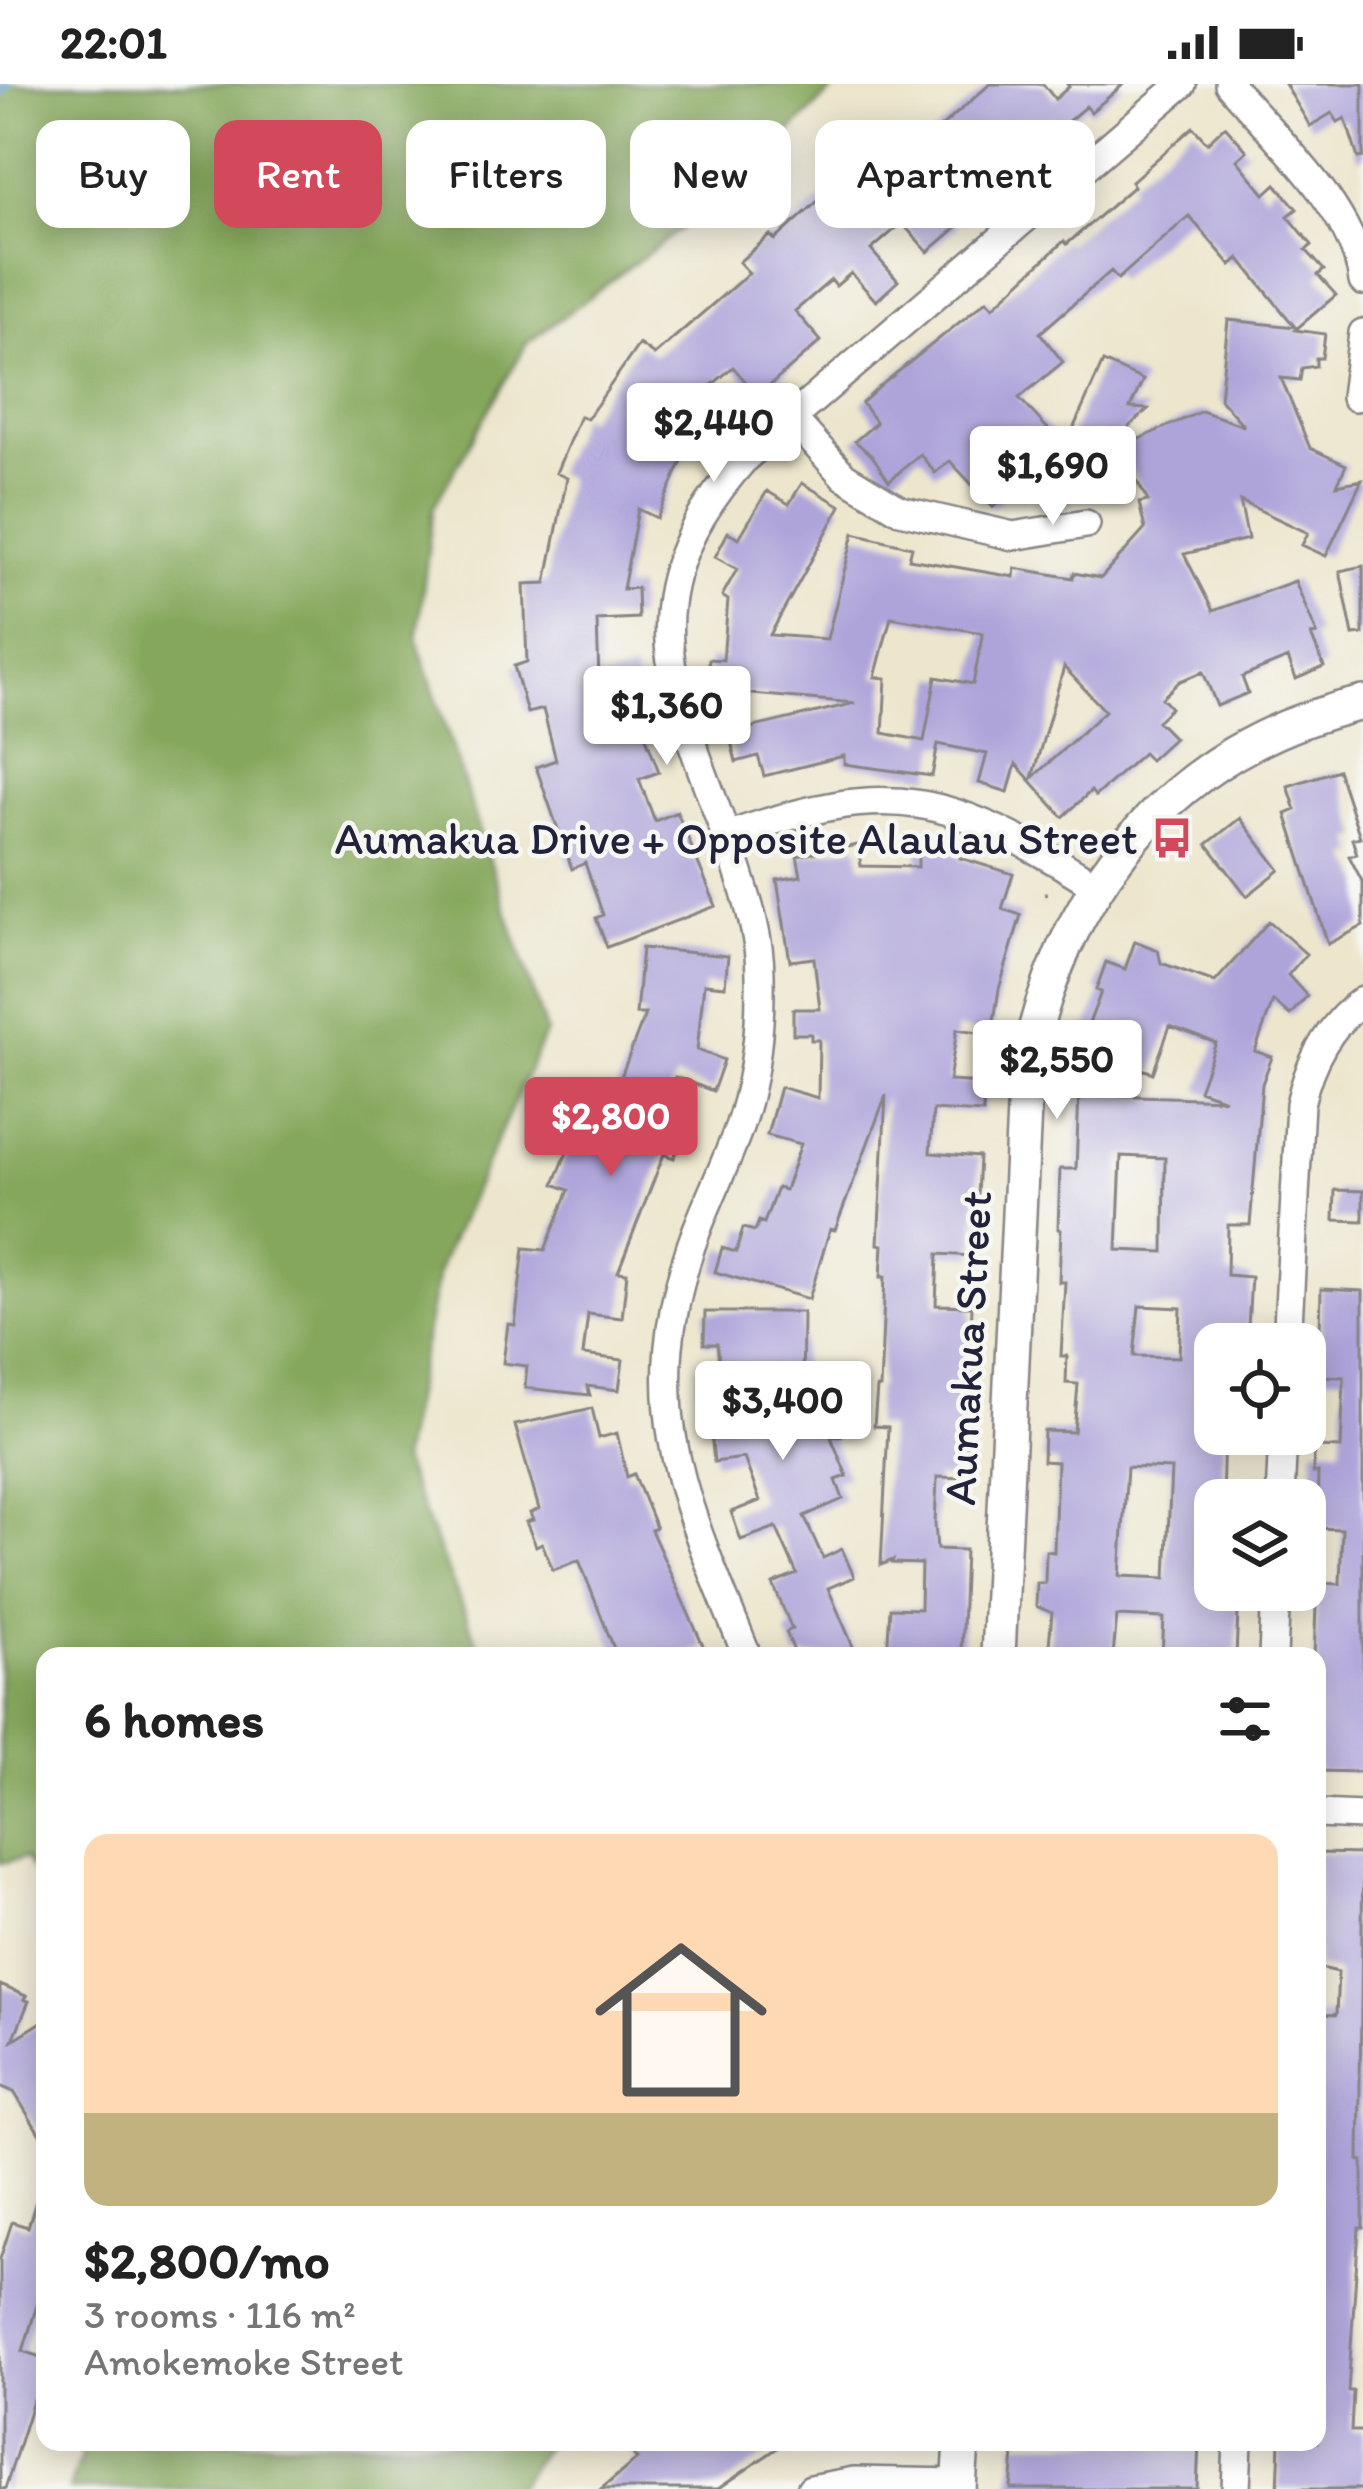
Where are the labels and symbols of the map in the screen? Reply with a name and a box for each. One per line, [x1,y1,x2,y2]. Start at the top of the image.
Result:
pin: $2,440 [616,383,812,485]
pin: $1,690 [955,426,1151,528]
pin: $1,360 [569,666,765,768]
place label: Aumakua Drive + Opposite Alaulau Street [335,811,1138,865]
bus stop icon: Aumakua Drive + Opposite Alaulau Street [1149,815,1195,861]
pin: $2,550 [959,1020,1155,1122]
pin: $2,800 [513,1077,709,1179]
street label: Aumakua Street [932,1189,1002,1507]
pin: $3,400 [685,1361,881,1463]

